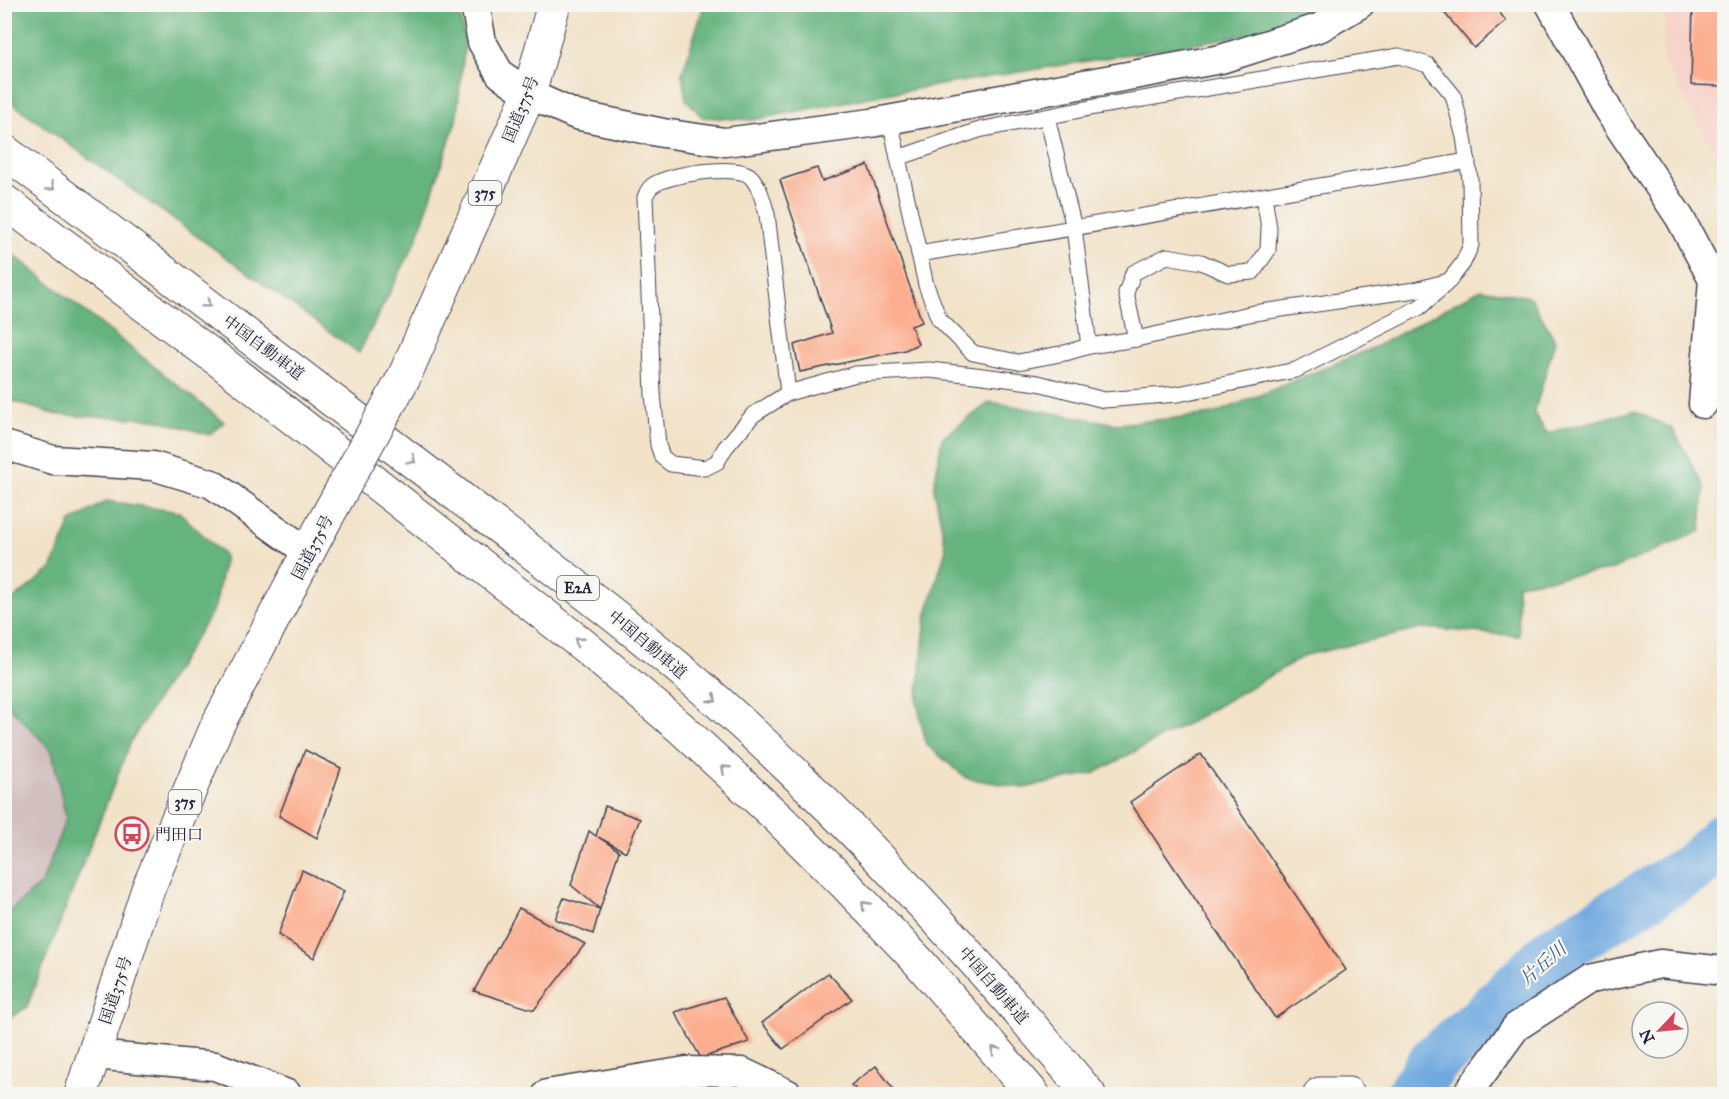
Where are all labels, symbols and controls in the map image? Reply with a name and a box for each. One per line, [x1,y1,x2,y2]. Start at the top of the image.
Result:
street label: 国道375号 [498,73,542,145]
one-way arrow [45,179,56,190]
road number: 375 [468,181,502,205]
one-way arrow [200,296,211,307]
street label: 中国自動車道 [220,311,308,384]
one-way arrow [405,453,416,464]
street label: 国道375号 [288,512,337,583]
road number: E2A [557,576,599,600]
street label: 中国自動車道 [605,606,691,683]
one-way arrow [574,637,585,648]
one-way arrow [706,692,717,703]
one-way arrow [721,765,732,776]
road number: 375 [168,790,201,814]
bus stop icon: 門田口 [114,816,150,852]
place label: 門田口 [155,825,203,844]
one-way arrow [861,901,872,912]
water label: 片丘川 [1515,937,1572,990]
street label: 中国自動車道 [955,943,1032,1028]
street label: 国道375号 [96,954,135,1027]
north arrow [1630,1000,1690,1060]
text: N [1635,1026,1658,1047]
one-way arrow [991,1046,1002,1057]

